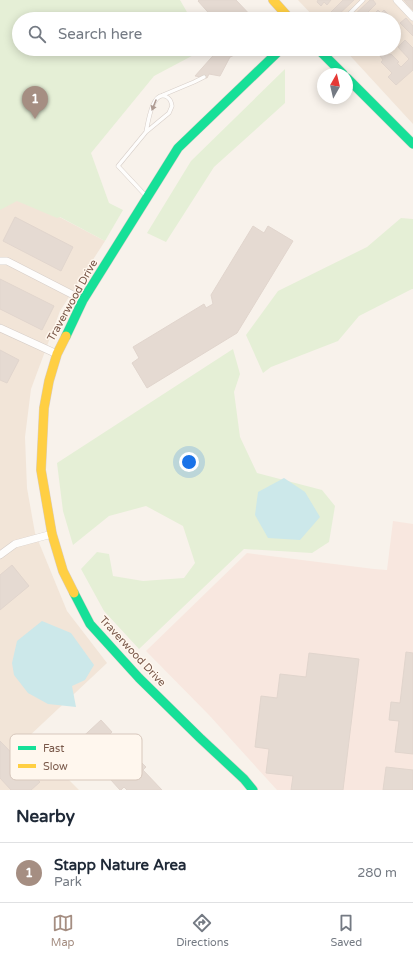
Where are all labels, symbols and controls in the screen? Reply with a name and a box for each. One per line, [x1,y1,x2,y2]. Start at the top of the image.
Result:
search box [12,12,401,56]
icon: search [26,23,48,45]
text: Search here [58,25,142,43]
north arrow [317,68,353,104]
pin: 1 [22,86,48,119]
one-way arrow [151,99,157,111]
street label: Traverwood Drive [45,257,100,343]
your location [179,452,199,472]
street label: Traverwood Drive [97,613,169,689]
legend [10,734,142,780]
text: Fast [43,742,64,755]
text: Slow [43,760,68,773]
text: Nearby [16,806,75,827]
text: Stapp Nature Area [54,856,187,874]
text: 1 [25,865,33,881]
text: 280 m [357,865,397,881]
text: Park [54,874,82,890]
tab: Map [51,912,75,949]
tab: Directions [176,912,229,949]
tab: Saved [330,912,362,949]

